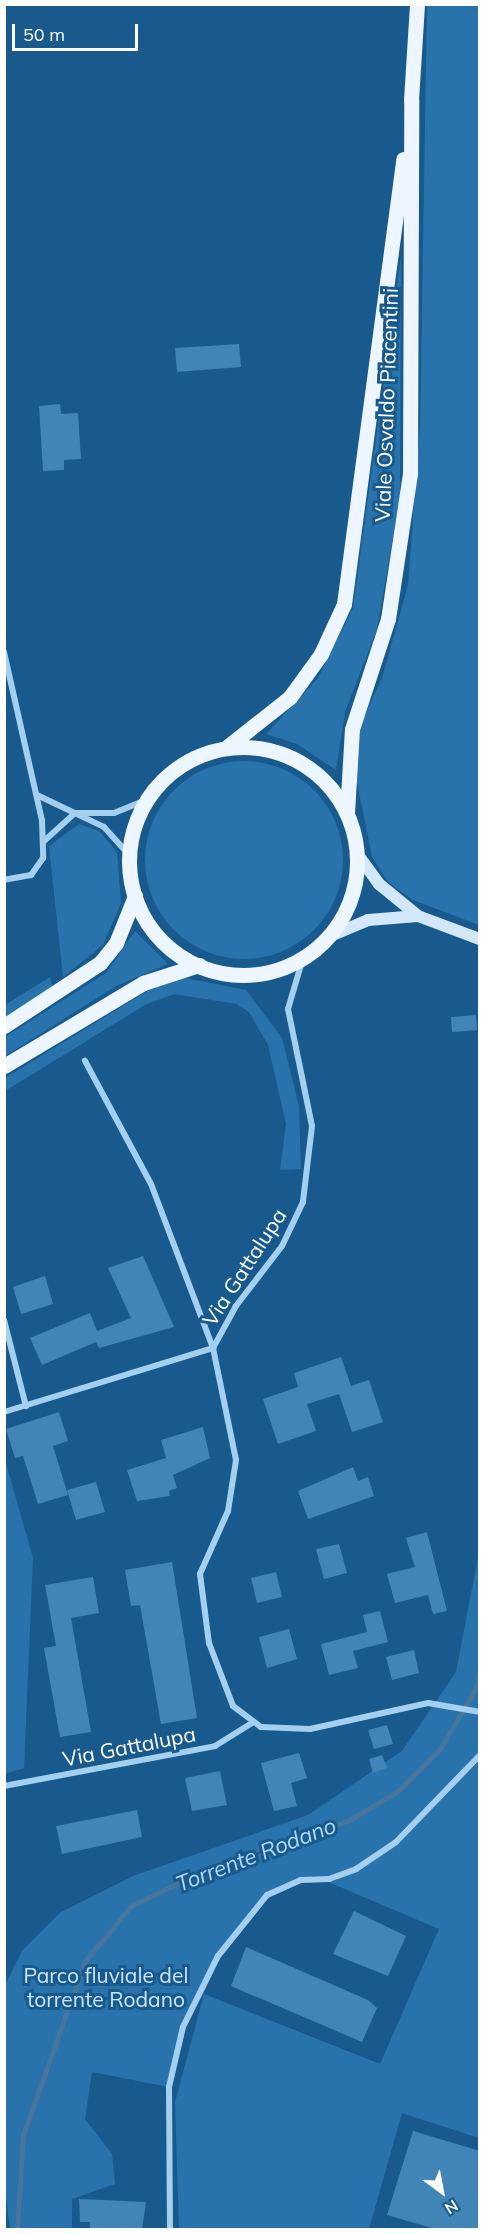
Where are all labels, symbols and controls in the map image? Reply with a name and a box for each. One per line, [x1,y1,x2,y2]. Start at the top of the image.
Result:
scale bar [15,12,141,50]
text: 50 m [23,23,65,46]
street label: Viale Osvaldo Piacentini [369,288,403,522]
street label: Via Gattalupa [197,1204,291,1330]
street label: Via Gattalupa [60,1721,198,1771]
water label: Torrente Rodano [172,1812,340,1898]
park label: Parco fluviale del torrente Rodano [24,1962,188,2012]
north arrow [412,2162,472,2222]
text: N [441,2196,462,2219]

